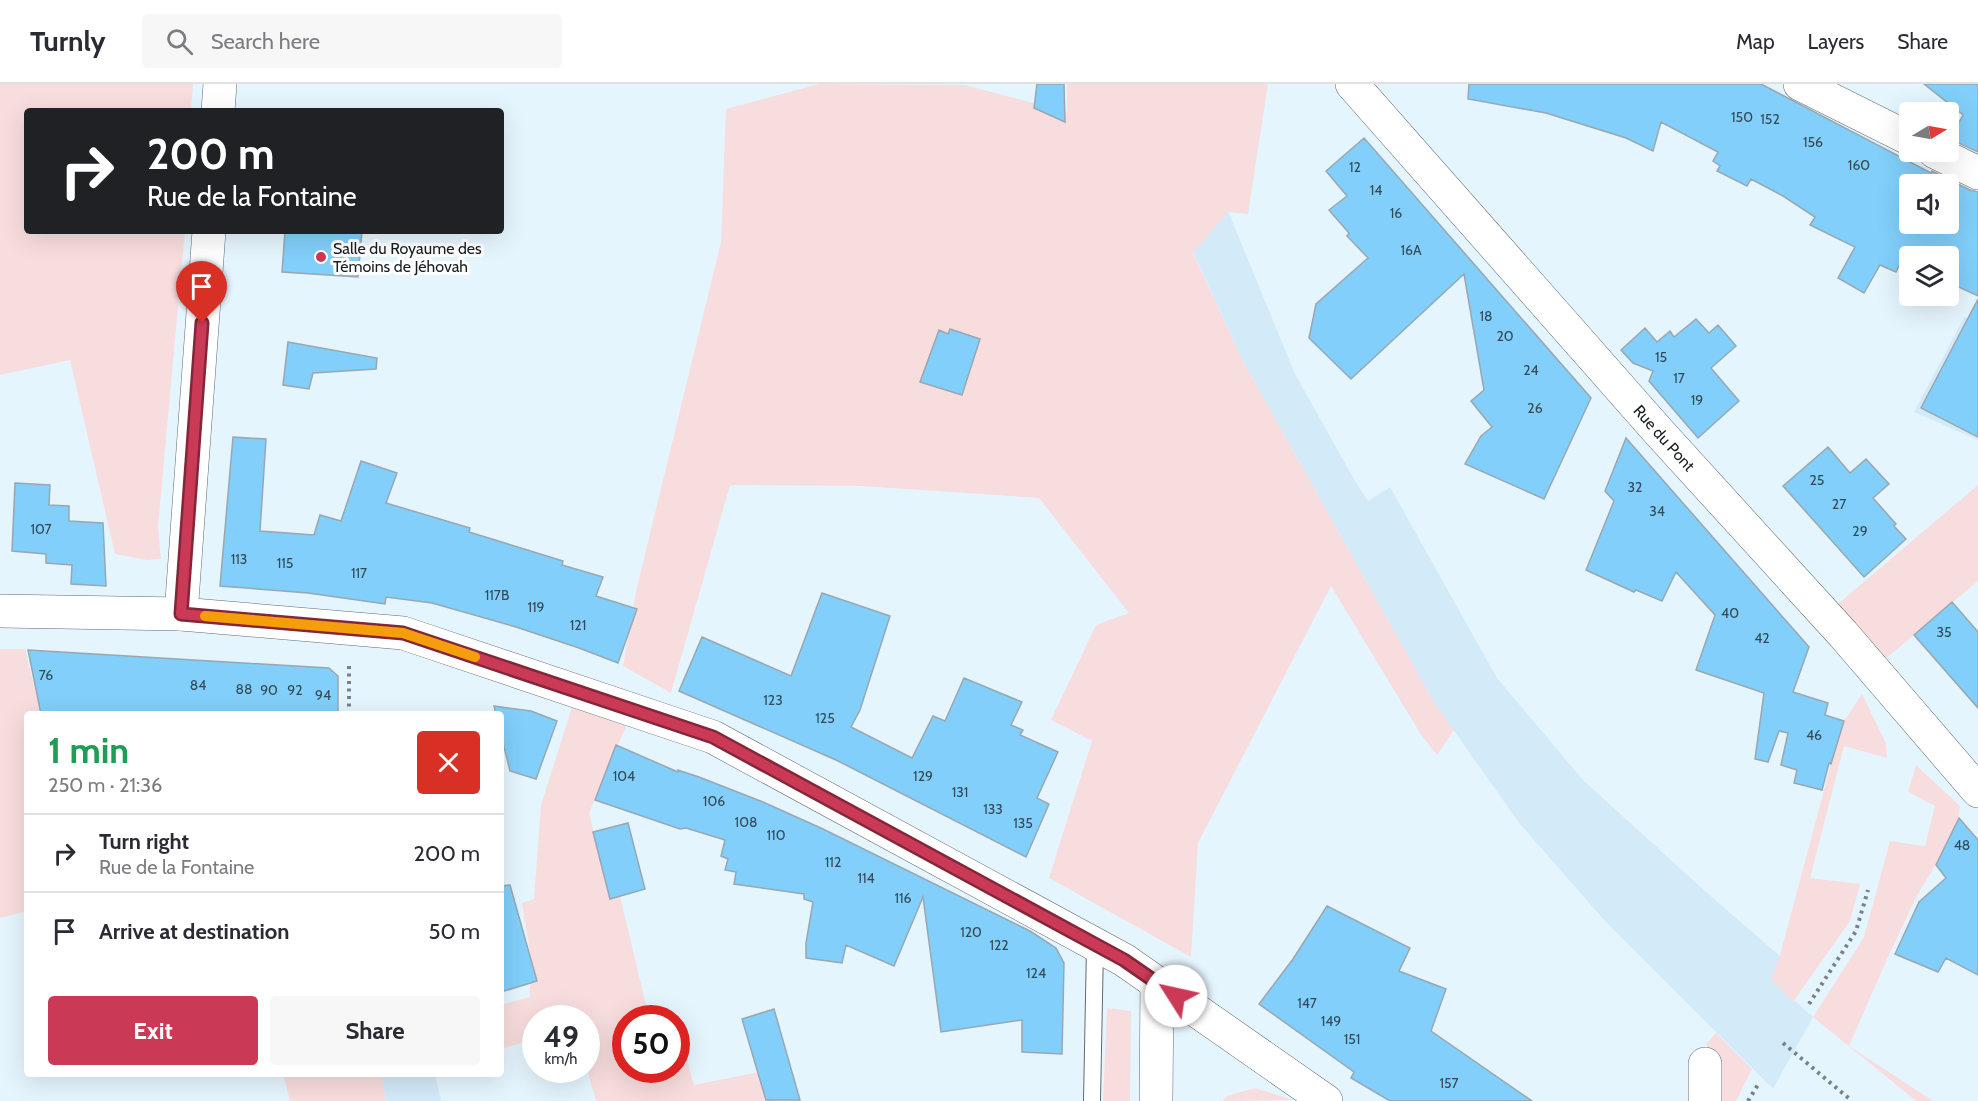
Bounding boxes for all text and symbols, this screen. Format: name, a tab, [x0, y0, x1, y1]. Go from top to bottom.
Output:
search box	[142, 14, 562, 68]
text: Turnly	[30, 24, 106, 58]
icon: search	[163, 25, 196, 58]
text: Search here	[211, 28, 320, 55]
text: Map	[1736, 29, 1775, 54]
text: Layers	[1808, 29, 1864, 54]
text: Share	[1897, 29, 1948, 54]
north arrow	[1899, 102, 1959, 162]
map controls	[1899, 102, 1959, 306]
house number: 150	[1731, 108, 1753, 126]
house number: 152	[1760, 110, 1780, 128]
text: 200 m	[147, 128, 274, 180]
icon: right	[48, 132, 126, 210]
house number: 156	[1803, 133, 1823, 151]
house number: 160	[1848, 156, 1870, 174]
house number: 12	[1349, 158, 1361, 176]
button: sound	[1899, 174, 1959, 234]
text: Rue de la Fontaine	[147, 180, 357, 213]
house number: 14	[1370, 181, 1382, 199]
house number: 16	[1390, 204, 1402, 222]
place label: Salle du Royaume des Témoins de Jéhovah	[333, 239, 482, 276]
house number: 16A	[1400, 241, 1422, 259]
button: layers	[1899, 246, 1959, 306]
marker: Salle du Royaume des Témoins de Jéhovah	[314, 250, 328, 264]
pin	[176, 261, 227, 323]
icon: arrive	[185, 270, 218, 303]
house number: 18	[1479, 307, 1493, 325]
house number: 20	[1496, 327, 1514, 345]
house number: 15	[1655, 348, 1667, 366]
house number: 24	[1523, 361, 1539, 379]
house number: 17	[1673, 369, 1685, 387]
house number: 19	[1691, 391, 1703, 409]
house number: 26	[1527, 399, 1543, 417]
street label: Rue du Pont	[1629, 401, 1699, 476]
house number: 25	[1810, 471, 1824, 489]
house number: 32	[1628, 478, 1642, 496]
house number: 27	[1832, 495, 1846, 513]
house number: 34	[1649, 502, 1665, 520]
house number: 107	[30, 520, 52, 538]
house number: 29	[1852, 522, 1868, 540]
house number: 113	[231, 550, 247, 568]
house number: 115	[277, 554, 293, 572]
house number: 117	[351, 564, 367, 582]
house number: 117B	[485, 586, 509, 604]
house number: 119	[527, 598, 545, 616]
house number: 40	[1721, 604, 1739, 622]
house number: 121	[570, 616, 586, 634]
house number: 35	[1936, 623, 1952, 641]
house number: 42	[1754, 629, 1770, 647]
house number: 76	[39, 666, 53, 684]
house number: 84	[190, 676, 206, 694]
house number: 88	[236, 680, 252, 698]
house number: 90	[260, 681, 278, 699]
house number: 92	[287, 681, 303, 699]
house number: 94	[315, 686, 331, 704]
house number: 123	[763, 691, 783, 709]
house number: 125	[815, 709, 835, 727]
house number: 46	[1806, 726, 1822, 744]
text: 1 min	[48, 728, 129, 772]
button: close	[417, 731, 480, 794]
house number: 104	[613, 767, 635, 785]
house number: 129	[913, 767, 933, 785]
text: 250 m · 21:36	[48, 773, 162, 797]
house number: 131	[952, 783, 968, 801]
house number: 106	[703, 792, 725, 810]
house number: 133	[983, 800, 1003, 818]
house number: 108	[735, 813, 757, 831]
house number: 135	[1013, 814, 1033, 832]
house number: 110	[767, 826, 786, 844]
text: Turn right	[99, 828, 189, 855]
house number: 48	[1954, 836, 1970, 854]
icon: right	[48, 837, 81, 870]
text: 200 m	[414, 840, 480, 867]
house number: 112	[825, 853, 841, 871]
text: Rue de la Fontaine	[99, 855, 254, 879]
house number: 114	[857, 869, 875, 887]
house number: 116	[894, 889, 912, 907]
icon: arrive	[48, 915, 81, 948]
text: Arrive at destination	[99, 918, 289, 945]
text: 50 m	[428, 918, 480, 945]
house number: 120	[960, 923, 982, 941]
house number: 122	[989, 936, 1009, 954]
house number: 124	[1026, 964, 1046, 982]
position arrow	[1144, 964, 1208, 1028]
house number: 147	[1297, 994, 1317, 1012]
button: Exit	[48, 996, 258, 1065]
button: Share	[270, 996, 480, 1065]
speed limit sign: 50	[612, 1005, 690, 1083]
house number: 149	[1321, 1012, 1341, 1030]
text: 49	[543, 1018, 579, 1055]
house number: 151	[1344, 1030, 1360, 1048]
text: km/h	[545, 1050, 577, 1068]
house number: 157	[1439, 1074, 1459, 1092]

